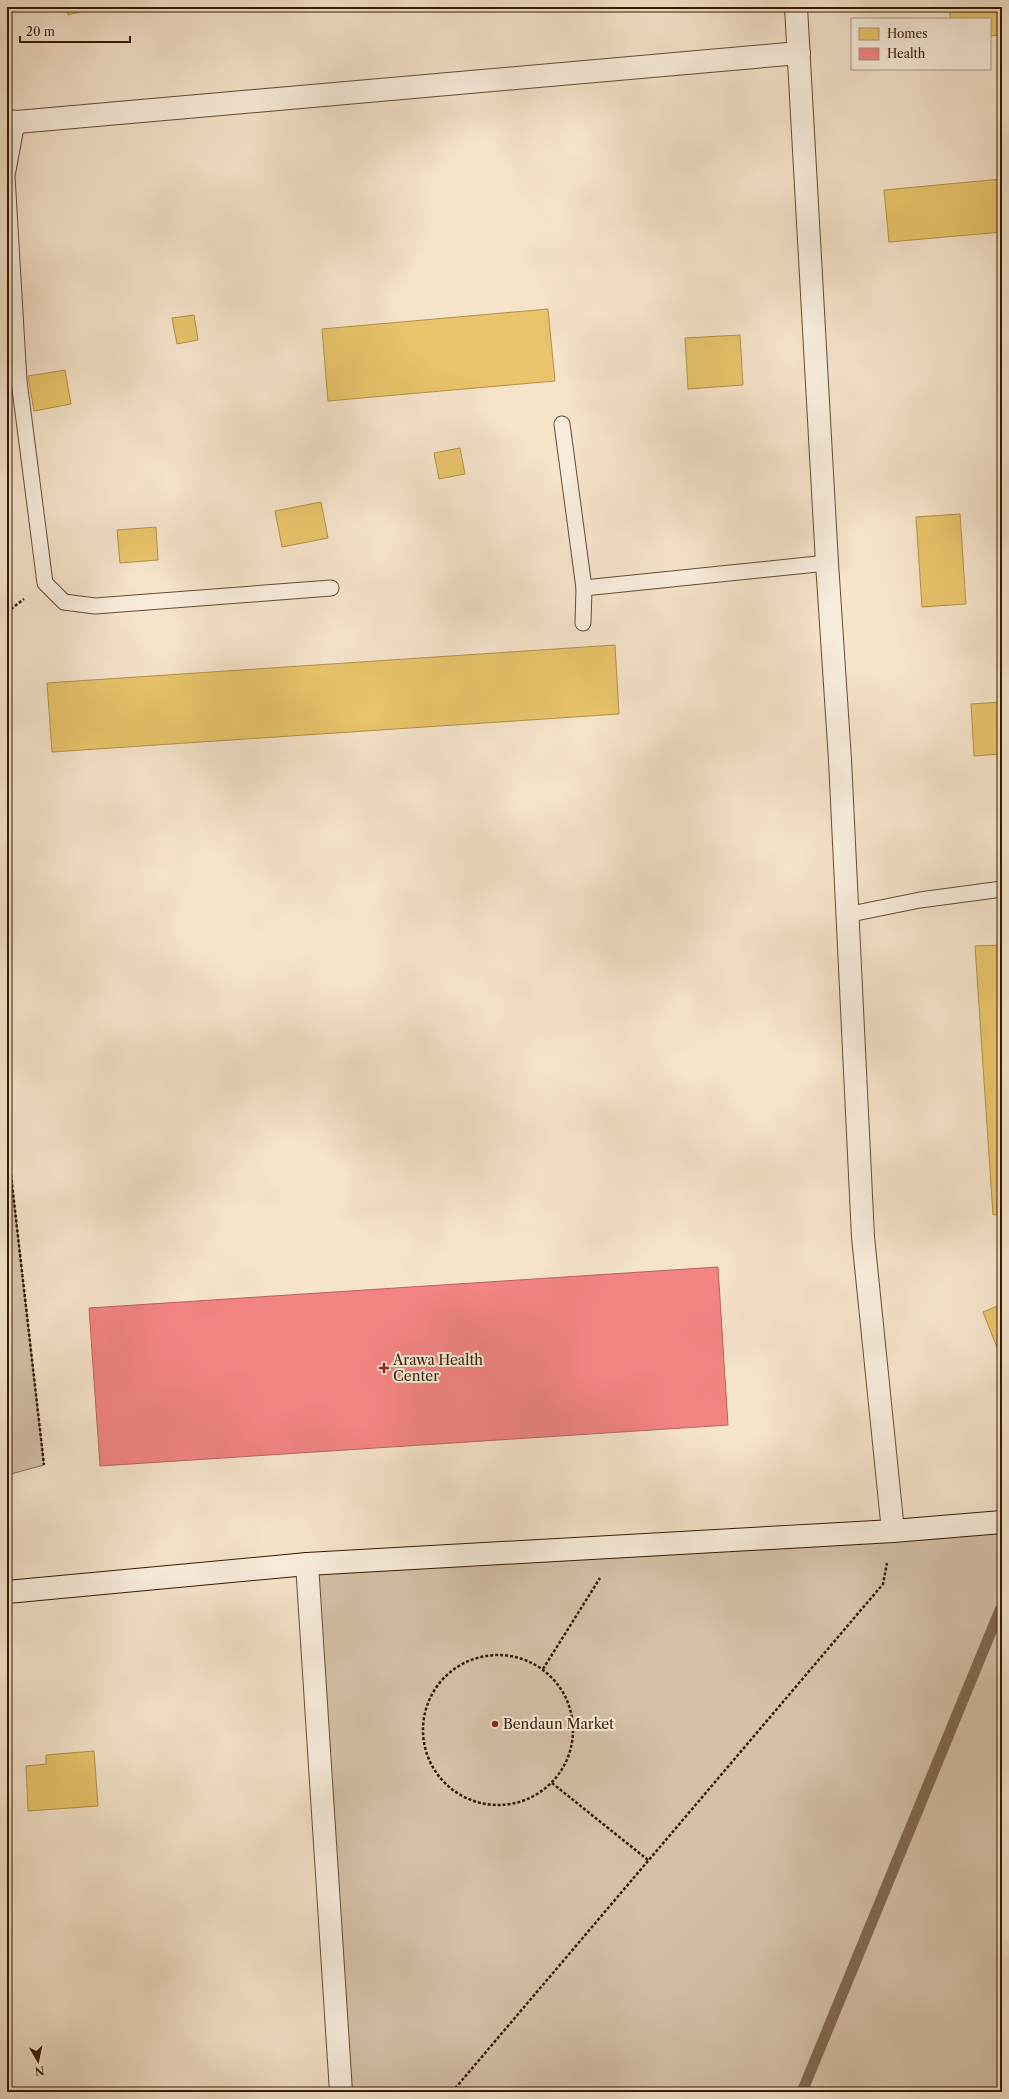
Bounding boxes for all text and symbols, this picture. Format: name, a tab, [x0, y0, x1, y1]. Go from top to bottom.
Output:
scale bar	[20, 18, 130, 44]
legend	[851, 18, 991, 70]
text: 20 m	[26, 24, 55, 39]
text: Homes	[887, 26, 927, 41]
text: Health	[887, 46, 926, 61]
place label: Arawa Health Center	[392, 1351, 483, 1385]
marker: Arawa Health Center	[378, 1362, 390, 1374]
place label: Bendaun Market	[503, 1715, 614, 1733]
marker: Bendaun Market	[490, 1719, 500, 1729]
north arrow	[18, 2041, 58, 2081]
text: N	[33, 2063, 45, 2079]

